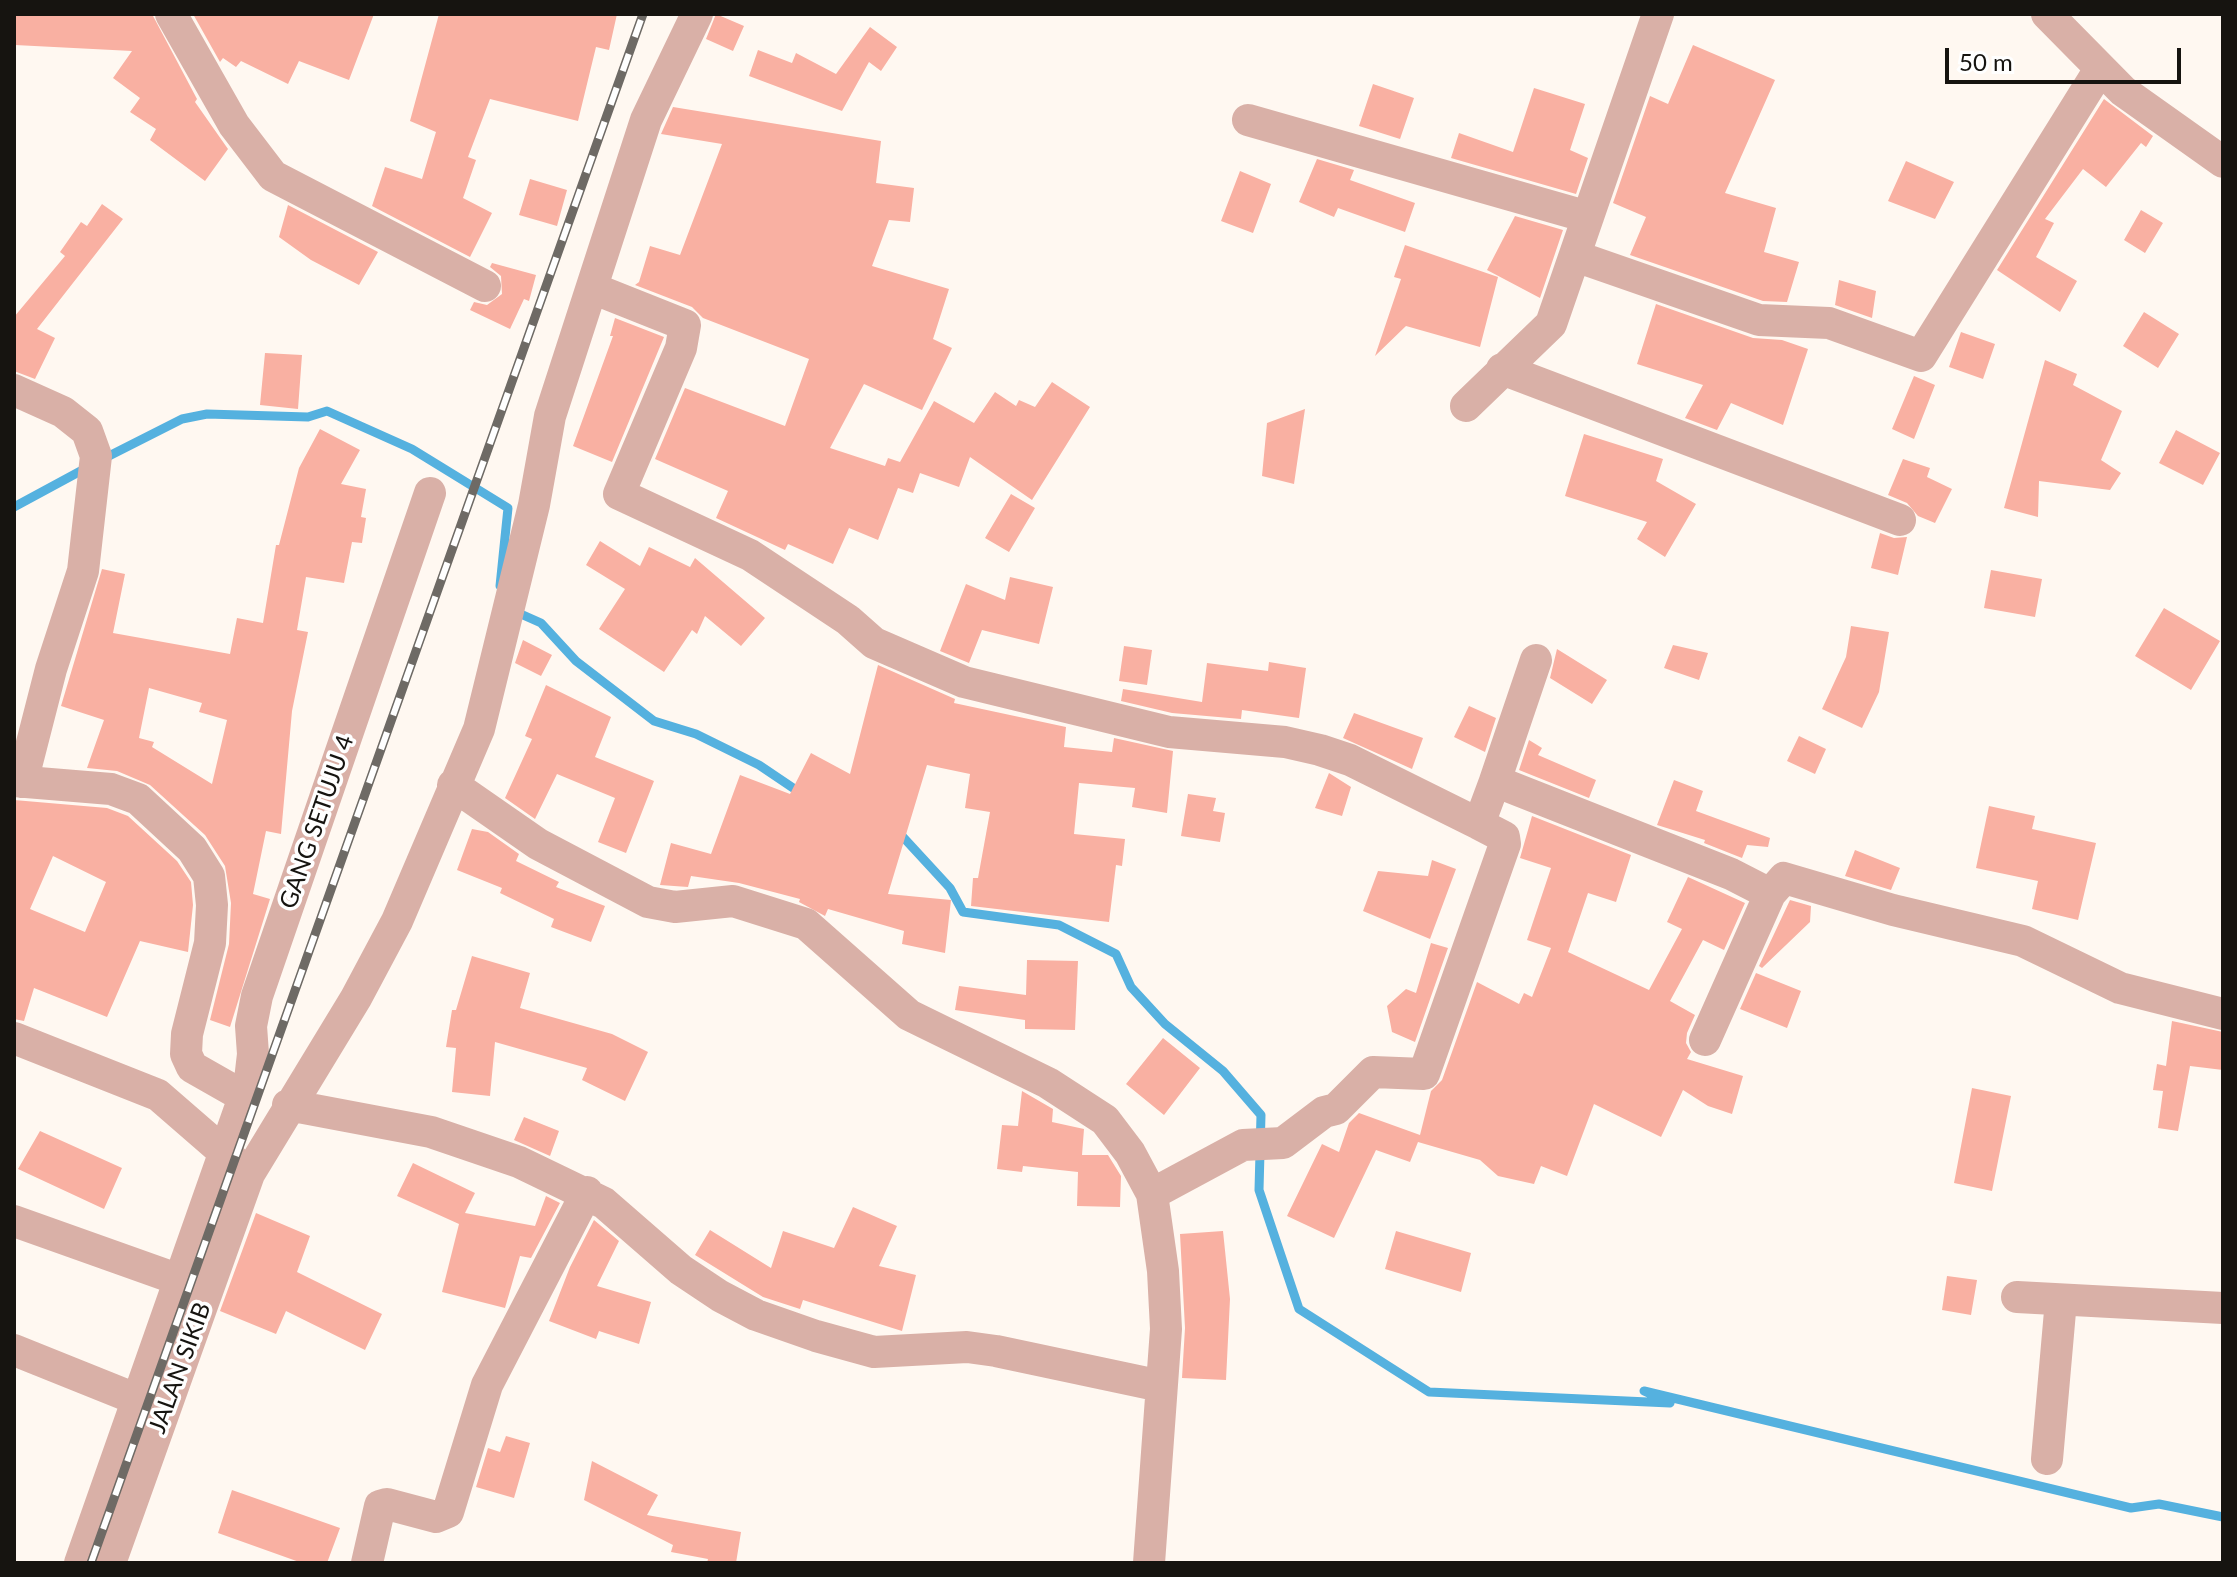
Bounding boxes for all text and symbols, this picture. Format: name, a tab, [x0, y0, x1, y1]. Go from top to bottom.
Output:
scale bar	[1949, 32, 2185, 82]
text: 50 m	[1959, 47, 2013, 76]
street label: GANG SETUJU 4	[274, 731, 360, 913]
street label: JALAN SIKIB	[143, 1299, 217, 1437]

